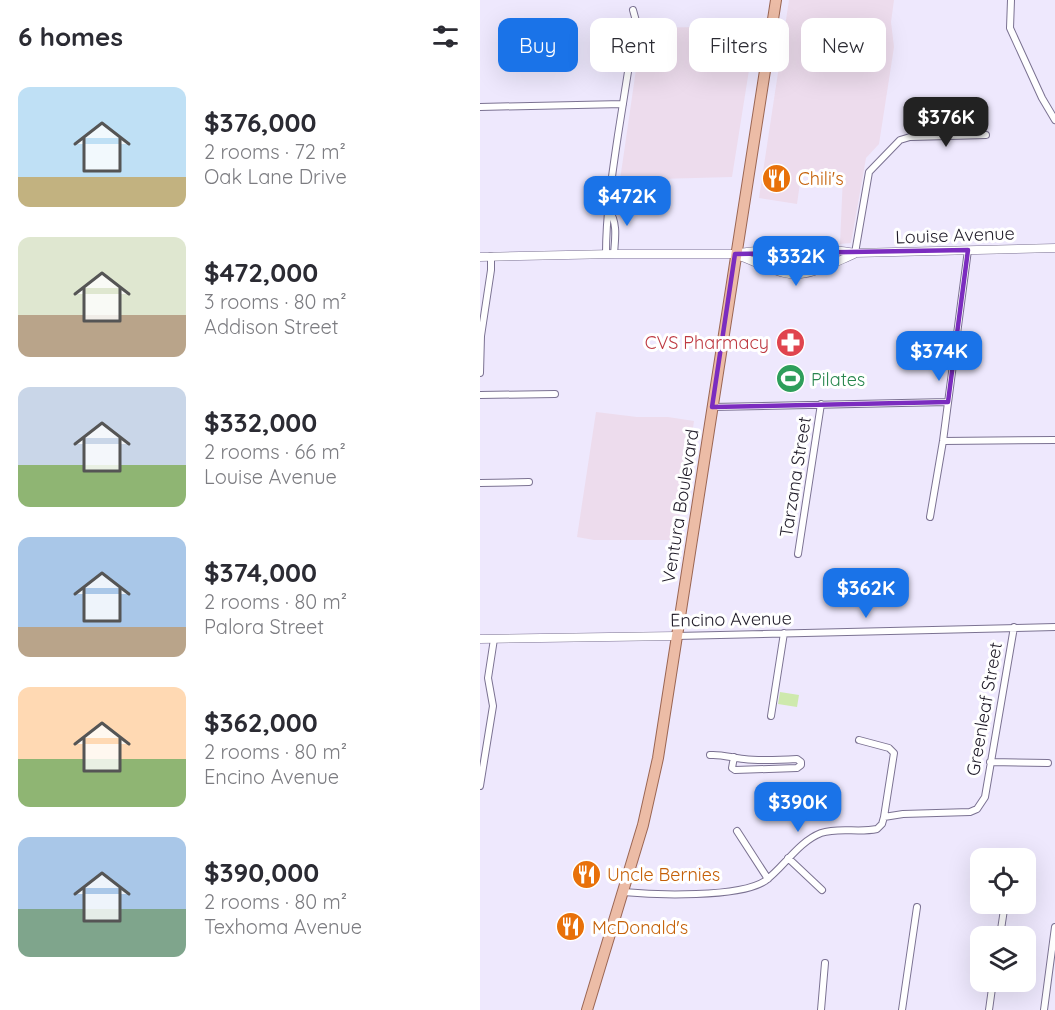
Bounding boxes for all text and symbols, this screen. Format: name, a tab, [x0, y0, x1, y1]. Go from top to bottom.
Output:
chip: Buy	[498, 18, 578, 72]
chip: Rent	[590, 18, 677, 72]
chip: Filters	[689, 18, 789, 72]
chip: New	[801, 18, 886, 72]
text: 6 homes	[18, 20, 123, 53]
icon: filters	[429, 20, 462, 53]
pin: $376K	[904, 97, 988, 148]
text: $376K	[917, 104, 975, 129]
text: $376,000	[204, 106, 316, 139]
icon: home	[66, 111, 138, 183]
text: 2 rooms · 72 m²	[204, 139, 346, 164]
restaurant icon: Chili's	[761, 162, 793, 194]
text: Oak Lane Drive	[204, 164, 347, 189]
place label: Chili's	[798, 167, 844, 190]
pin: $472K	[585, 176, 669, 227]
text: $472K	[598, 183, 656, 208]
street label: Louise Avenue	[895, 221, 1015, 249]
pin: $332K	[754, 236, 838, 287]
text: $332K	[767, 243, 825, 268]
text: $472,000	[204, 256, 318, 289]
icon: home	[66, 261, 138, 333]
text: 3 rooms · 80 m²	[204, 289, 347, 314]
text: Addison Street	[204, 314, 339, 339]
pharmacy icon: CVS Pharmacy	[774, 326, 806, 358]
place label: CVS Pharmacy	[645, 331, 769, 354]
pin: $374K	[897, 331, 981, 382]
text: $374K	[910, 338, 968, 363]
sports icon: Pilates	[774, 363, 806, 395]
place label: Pilates	[811, 368, 865, 391]
text: $332,000	[204, 406, 317, 439]
icon: home	[66, 411, 138, 483]
street label: Tarzana Street	[774, 415, 816, 539]
street label: Ventura Boulevard	[656, 427, 704, 585]
text: 2 rooms · 66 m²	[204, 439, 346, 464]
text: Louise Avenue	[204, 464, 337, 489]
text: $374,000	[204, 556, 317, 589]
icon: home	[66, 561, 138, 633]
pin: $362K	[824, 568, 908, 619]
text: $362K	[837, 575, 895, 600]
text: 2 rooms · 80 m²	[204, 589, 347, 614]
street label: Encino Avenue	[670, 606, 792, 632]
text: Palora Street	[204, 614, 324, 639]
street label: Greenleaf Street	[961, 640, 1007, 778]
text: $362,000	[204, 706, 318, 739]
icon: home	[66, 711, 138, 783]
text: 2 rooms · 80 m²	[204, 739, 347, 764]
text: Encino Avenue	[204, 764, 339, 789]
pin: $390K	[756, 782, 840, 833]
text: $390K	[768, 789, 828, 814]
map controls	[970, 848, 1036, 992]
button: locate	[970, 848, 1036, 914]
text: $390,000	[204, 856, 319, 889]
restaurant icon: Uncle Bernies	[570, 858, 602, 890]
icon: home	[66, 861, 138, 933]
place label: Uncle Bernies	[607, 863, 720, 886]
text: 2 rooms · 80 m²	[204, 889, 347, 914]
restaurant icon: McDonald's	[555, 911, 587, 943]
text: Texhoma Avenue	[204, 914, 362, 939]
place label: McDonald's	[592, 916, 688, 939]
button: layers	[970, 926, 1036, 992]

